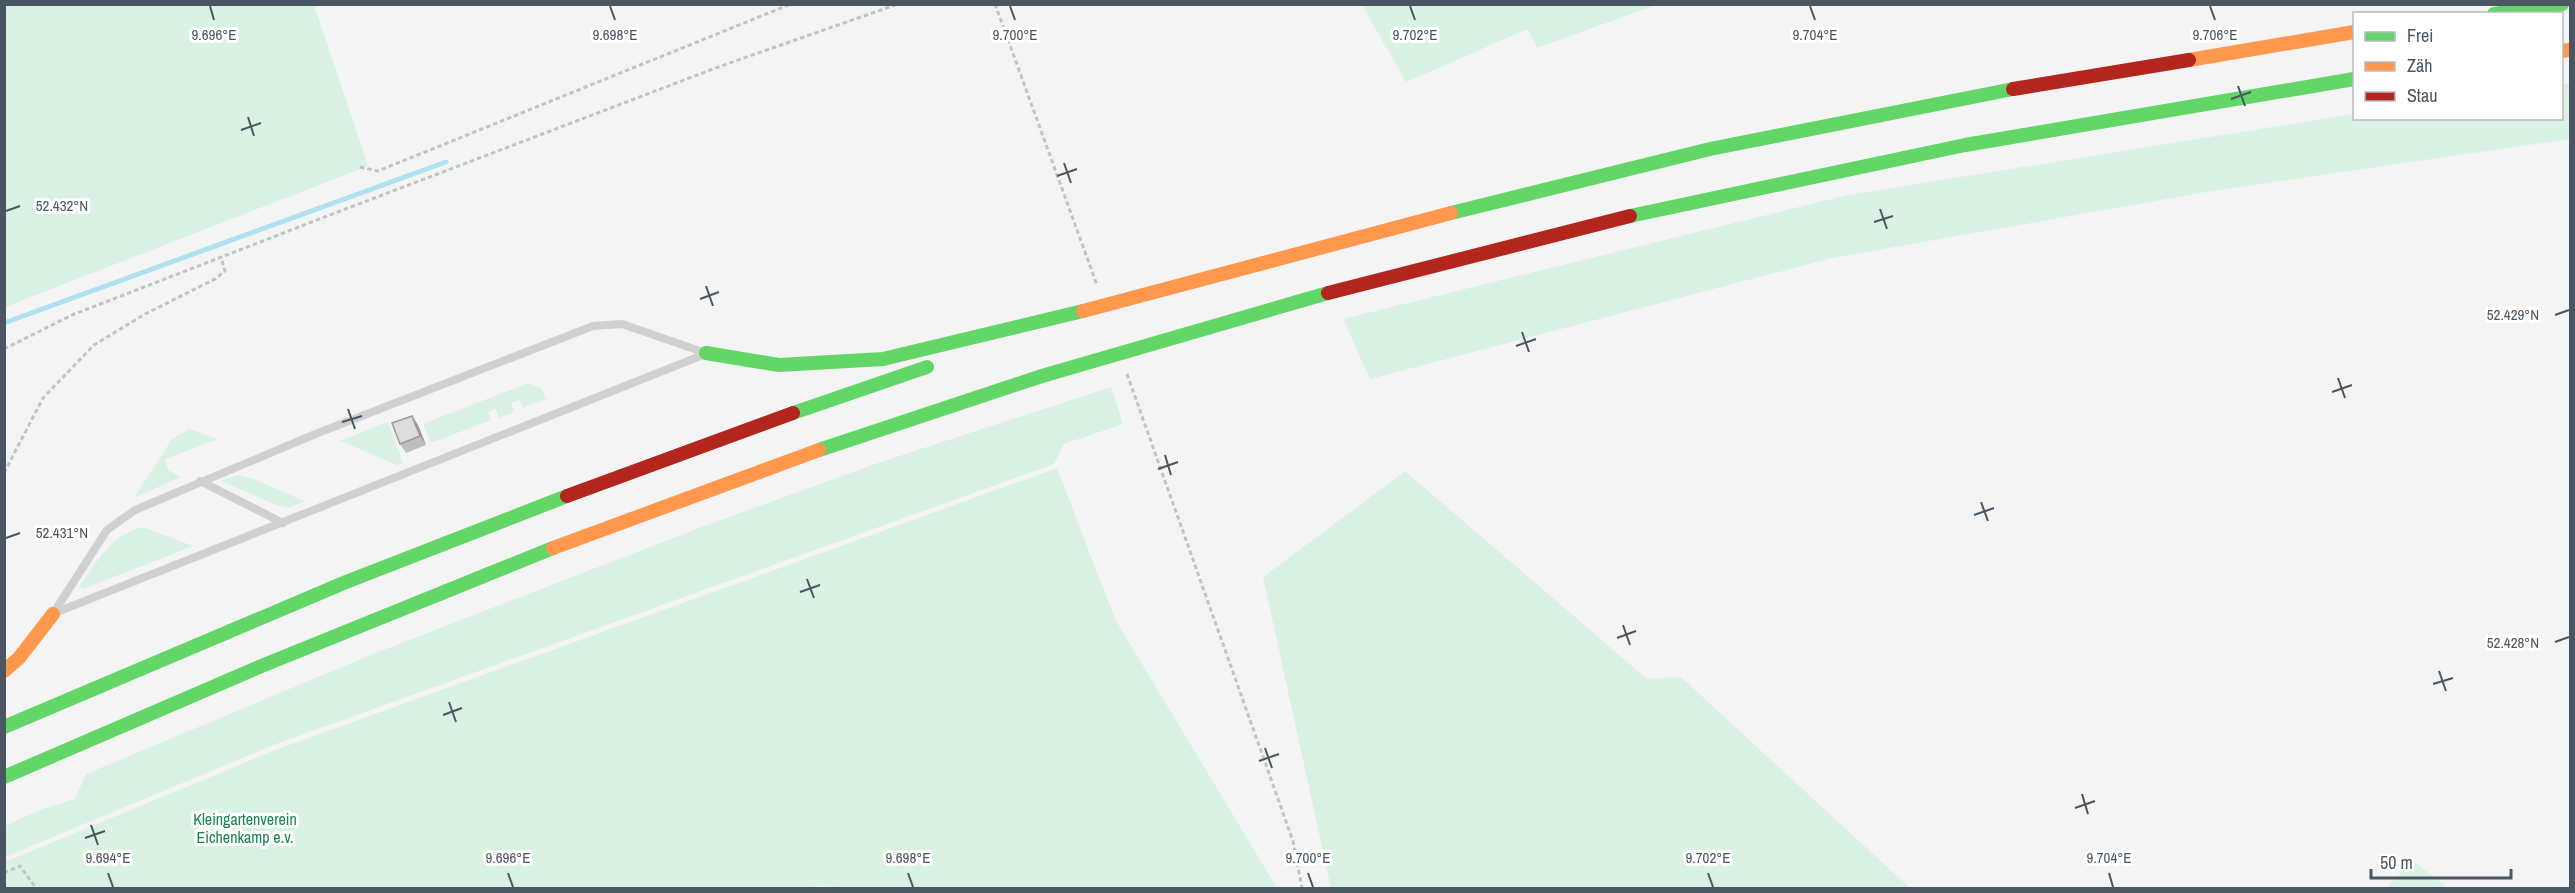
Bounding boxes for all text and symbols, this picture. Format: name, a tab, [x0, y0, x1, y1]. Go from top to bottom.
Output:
legend	[2353, 12, 2563, 120]
text: Frei	[2407, 23, 2433, 48]
text: 9.696°E	[192, 24, 237, 45]
text: 9.698°E	[593, 24, 638, 45]
text: 9.700°E	[993, 24, 1038, 45]
text: 9.702°E	[1393, 24, 1438, 45]
text: 9.704°E	[1793, 24, 1838, 45]
text: 9.706°E	[2193, 24, 2238, 45]
text: Zäh	[2407, 53, 2432, 78]
text: Stau	[2407, 83, 2437, 108]
text: 52.432°N	[36, 195, 88, 216]
text: 52.429°N	[2487, 304, 2539, 325]
text: 52.431°N	[36, 522, 88, 543]
text: 52.428°N	[2487, 632, 2539, 653]
park label: Kleingartenverein Eichenkamp e.v.	[193, 808, 297, 848]
scale bar	[2371, 842, 2510, 880]
text: 9.694°E	[86, 847, 131, 868]
text: 9.696°E	[486, 847, 531, 868]
text: 9.698°E	[886, 847, 931, 868]
text: 9.700°E	[1286, 847, 1331, 868]
text: 9.702°E	[1686, 847, 1731, 868]
text: 9.704°E	[2087, 847, 2132, 868]
text: 50 m	[2380, 850, 2413, 875]

